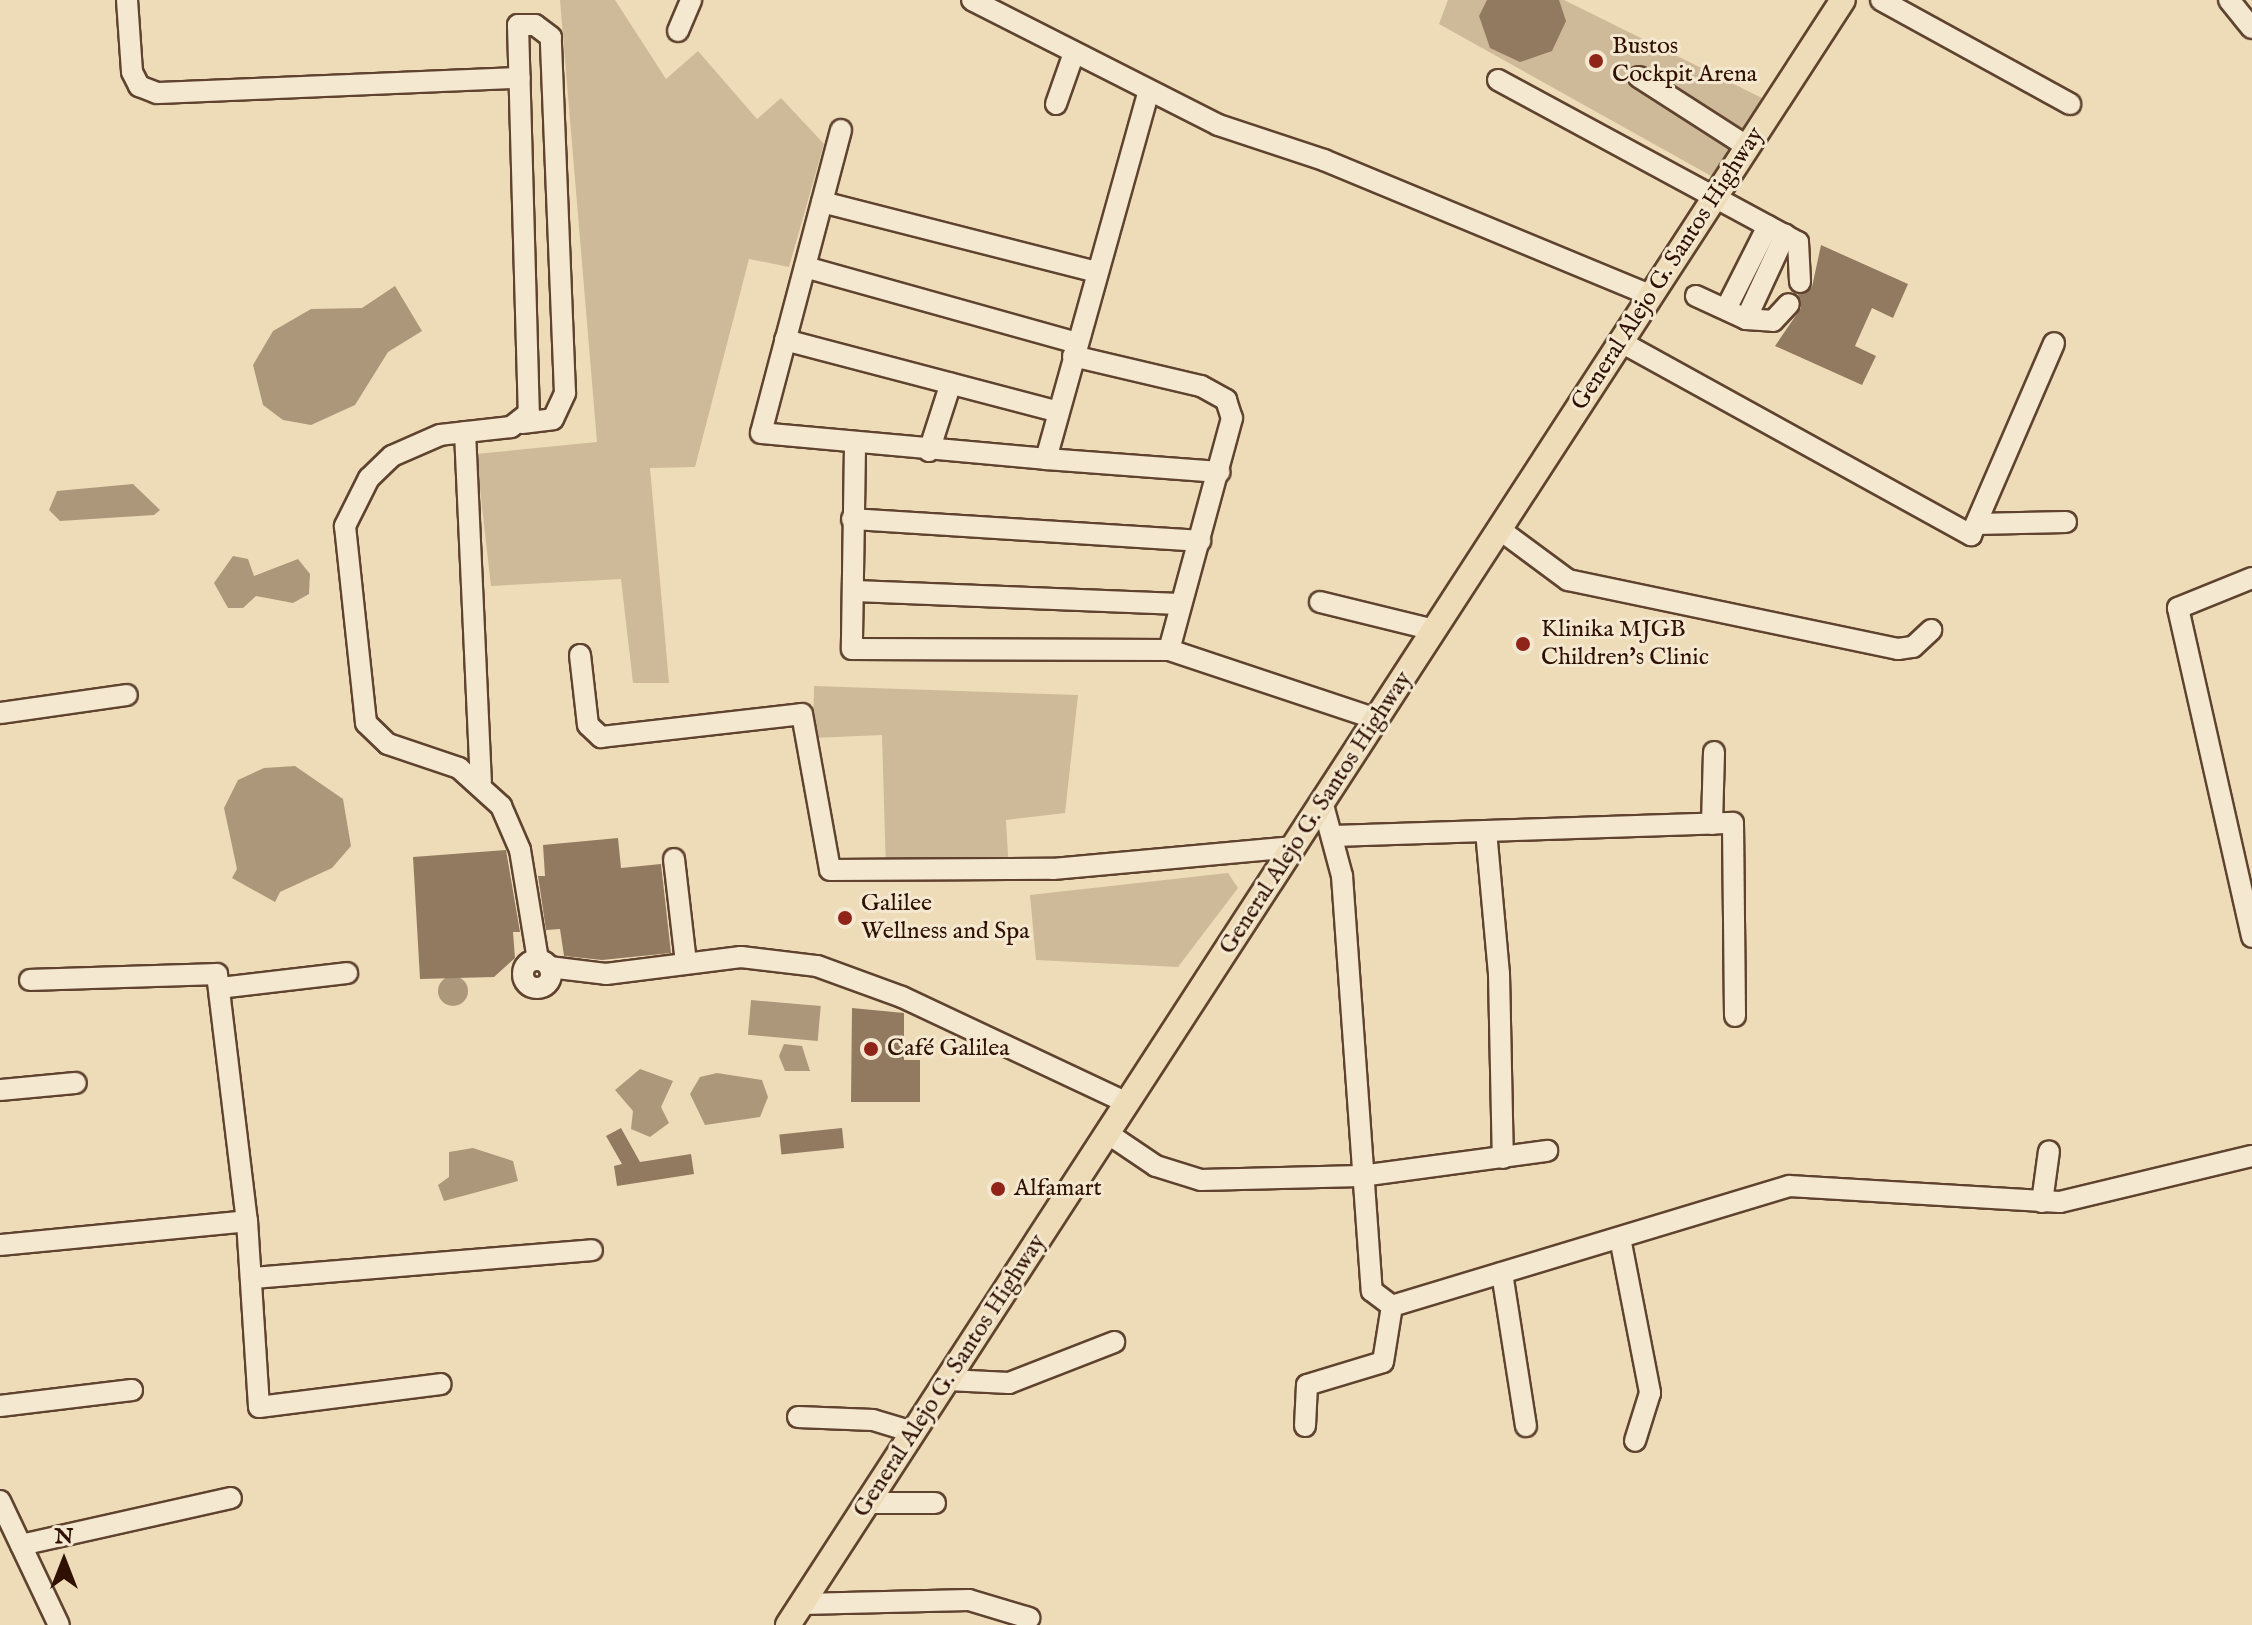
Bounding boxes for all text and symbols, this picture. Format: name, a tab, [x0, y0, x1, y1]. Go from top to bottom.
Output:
place label: Bustos Cockpit Arena	[1612, 33, 1757, 89]
marker: Bustos Cockpit Arena	[1587, 52, 1605, 70]
street label: General Alejo G. Santos Highway	[1566, 122, 1770, 416]
place label: Klinika MJGB Children's Clinic	[1541, 616, 1709, 672]
marker: Klinika MJGB Children's Clinic	[1512, 633, 1534, 655]
street label: General Alejo G. Santos Highway	[1214, 666, 1418, 960]
place label: Galilee Wellness and Spa	[861, 890, 1030, 946]
marker: Galilee Wellness and Spa	[836, 909, 854, 927]
place label: Café Galilea	[887, 1035, 1010, 1063]
marker: Café Galilea	[862, 1040, 880, 1058]
place label: Alfamart	[1014, 1175, 1102, 1203]
marker: Alfamart	[989, 1180, 1007, 1198]
street label: General Alejo G. Santos Highway	[848, 1229, 1052, 1523]
north arrow	[24, 1521, 104, 1601]
text: N	[54, 1523, 74, 1551]

